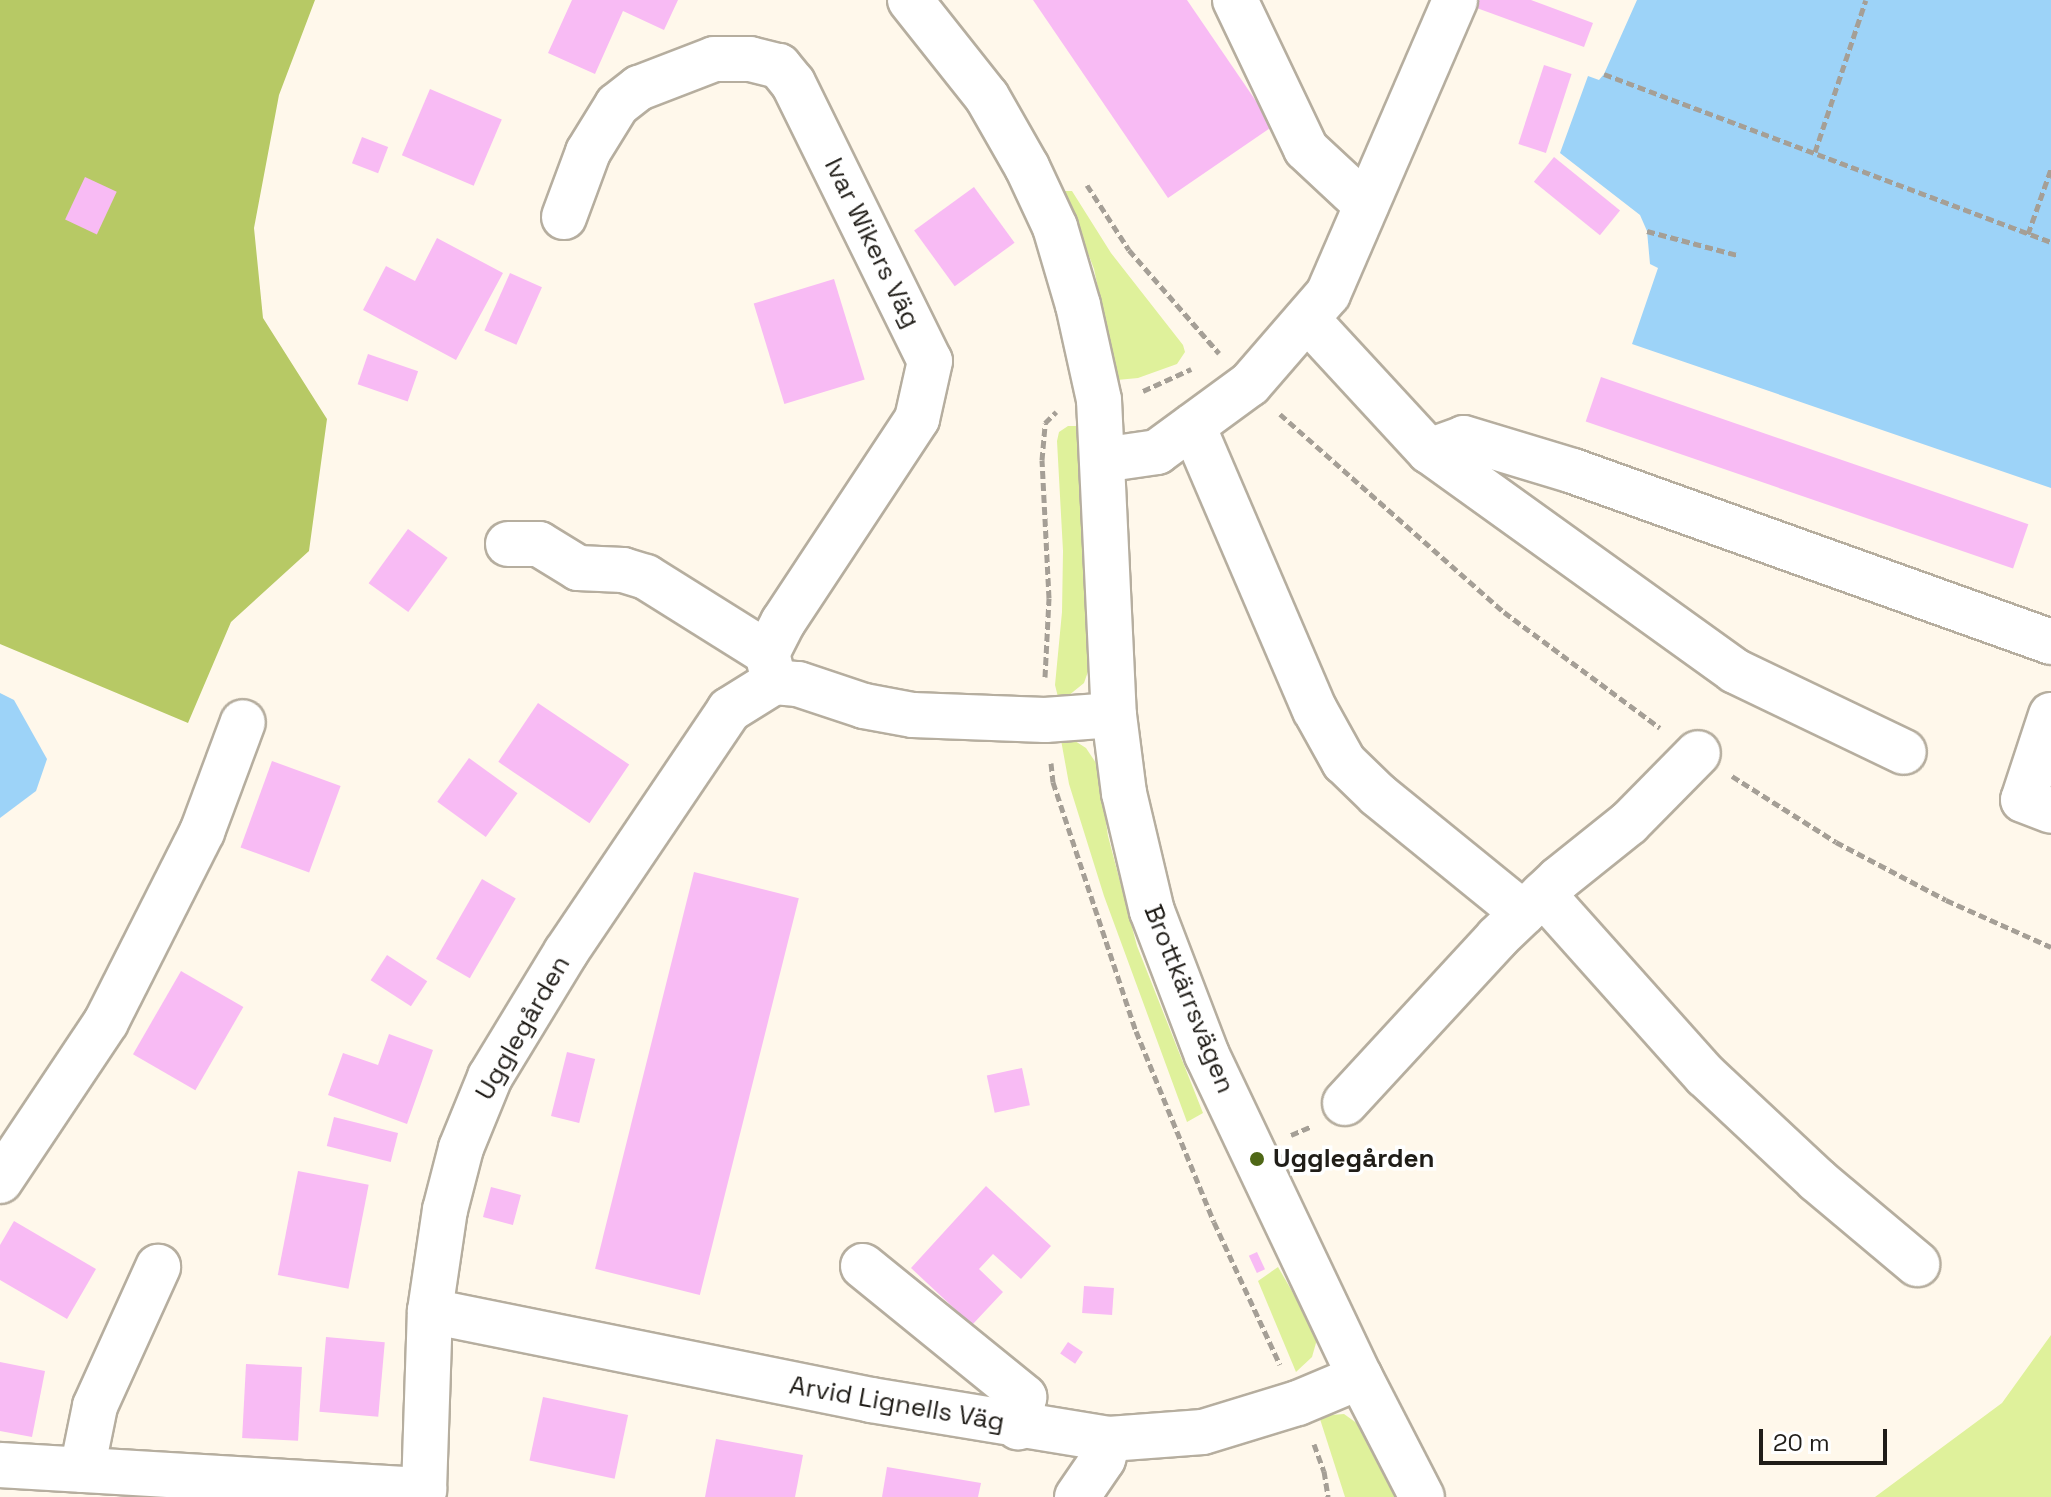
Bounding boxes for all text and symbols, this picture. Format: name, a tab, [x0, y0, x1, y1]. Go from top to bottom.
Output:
street label: Ivar Wikers Väg	[817, 153, 927, 333]
street label: Brottkärrsvägen	[1137, 900, 1241, 1098]
street label: Ugglegården	[469, 950, 577, 1106]
place label: Ugglegården	[1273, 1143, 1435, 1175]
marker: Ugglegården	[1248, 1150, 1266, 1168]
street label: Arvid Lignells Väg	[787, 1370, 1007, 1438]
scale bar	[1763, 1413, 1891, 1463]
text: 20 m	[1773, 1427, 1830, 1458]

